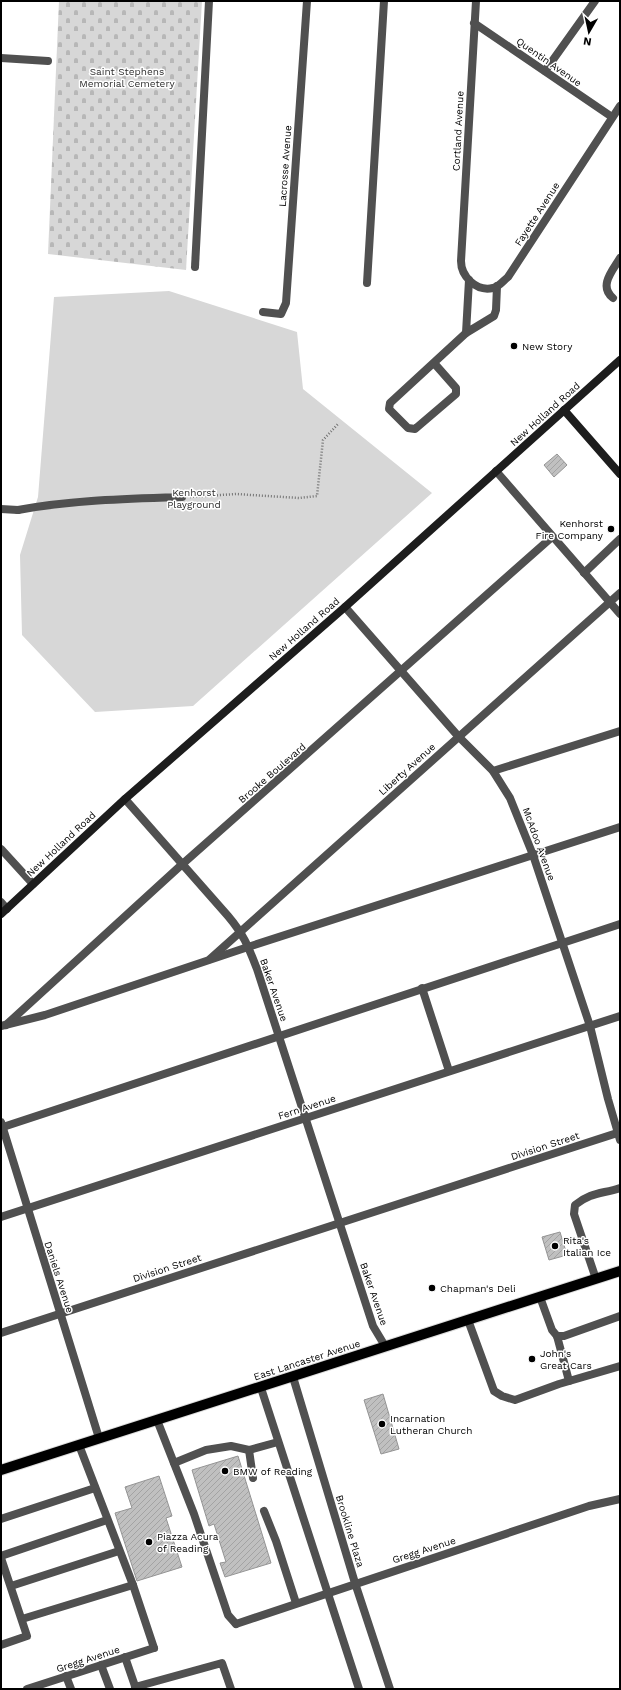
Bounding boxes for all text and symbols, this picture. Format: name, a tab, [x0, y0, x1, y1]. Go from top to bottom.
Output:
north arrow	[569, 12, 609, 52]
text: N	[582, 34, 593, 48]
street label: Quentin Avenue	[514, 35, 584, 89]
park label: Saint Stephens Memorial Cemetery	[79, 66, 175, 89]
street label: Cortland Avenue	[450, 90, 466, 171]
street label: Lacrosse Avenue	[277, 125, 293, 207]
street label: Fayette Avenue	[512, 180, 562, 248]
marker: New Story	[509, 341, 519, 351]
place label: New Story	[522, 341, 573, 352]
street label: New Holland Road	[508, 380, 582, 448]
park label: Kenhorst Playground	[167, 487, 221, 510]
place label: Kenhorst Fire Company	[536, 518, 604, 541]
marker: Kenhorst Fire Company	[606, 524, 616, 534]
street label: New Holland Road	[267, 595, 341, 663]
street label: Brooke Boulevard	[236, 741, 308, 805]
street label: Liberty Avenue	[377, 741, 438, 797]
street label: McAdoo Avenue	[521, 806, 557, 882]
street label: New Holland Road	[24, 809, 98, 879]
street label: Baker Avenue	[258, 957, 290, 1023]
street label: Fern Avenue	[277, 1092, 337, 1121]
street label: Division Street	[509, 1130, 581, 1162]
place label: Rita's Italian Ice	[563, 1235, 611, 1258]
street label: Daniels Avenue	[42, 1240, 76, 1314]
marker: Rita's Italian Ice	[550, 1241, 560, 1251]
street label: Division Street	[131, 1252, 203, 1284]
street label: Baker Avenue	[358, 1261, 390, 1327]
marker: Chapman's Deli	[427, 1283, 437, 1293]
place label: Chapman's Deli	[440, 1283, 516, 1294]
street label: East Lancaster Avenue	[252, 1337, 362, 1382]
place label: John's Great Cars	[540, 1348, 592, 1371]
marker: John's Great Cars	[527, 1354, 537, 1364]
place label: Incarnation Lutheran Church	[390, 1413, 472, 1436]
marker: Incarnation Lutheran Church	[377, 1419, 387, 1429]
marker: BMW of Reading	[220, 1466, 230, 1476]
place label: BMW of Reading	[233, 1466, 313, 1477]
street label: Brookline Plaza	[334, 1494, 366, 1569]
place label: Piazza Acura of Reading	[157, 1531, 219, 1554]
street label: Gregg Avenue	[391, 1535, 457, 1565]
marker: Piazza Acura of Reading	[144, 1537, 154, 1547]
street label: Gregg Avenue	[55, 1644, 121, 1674]

